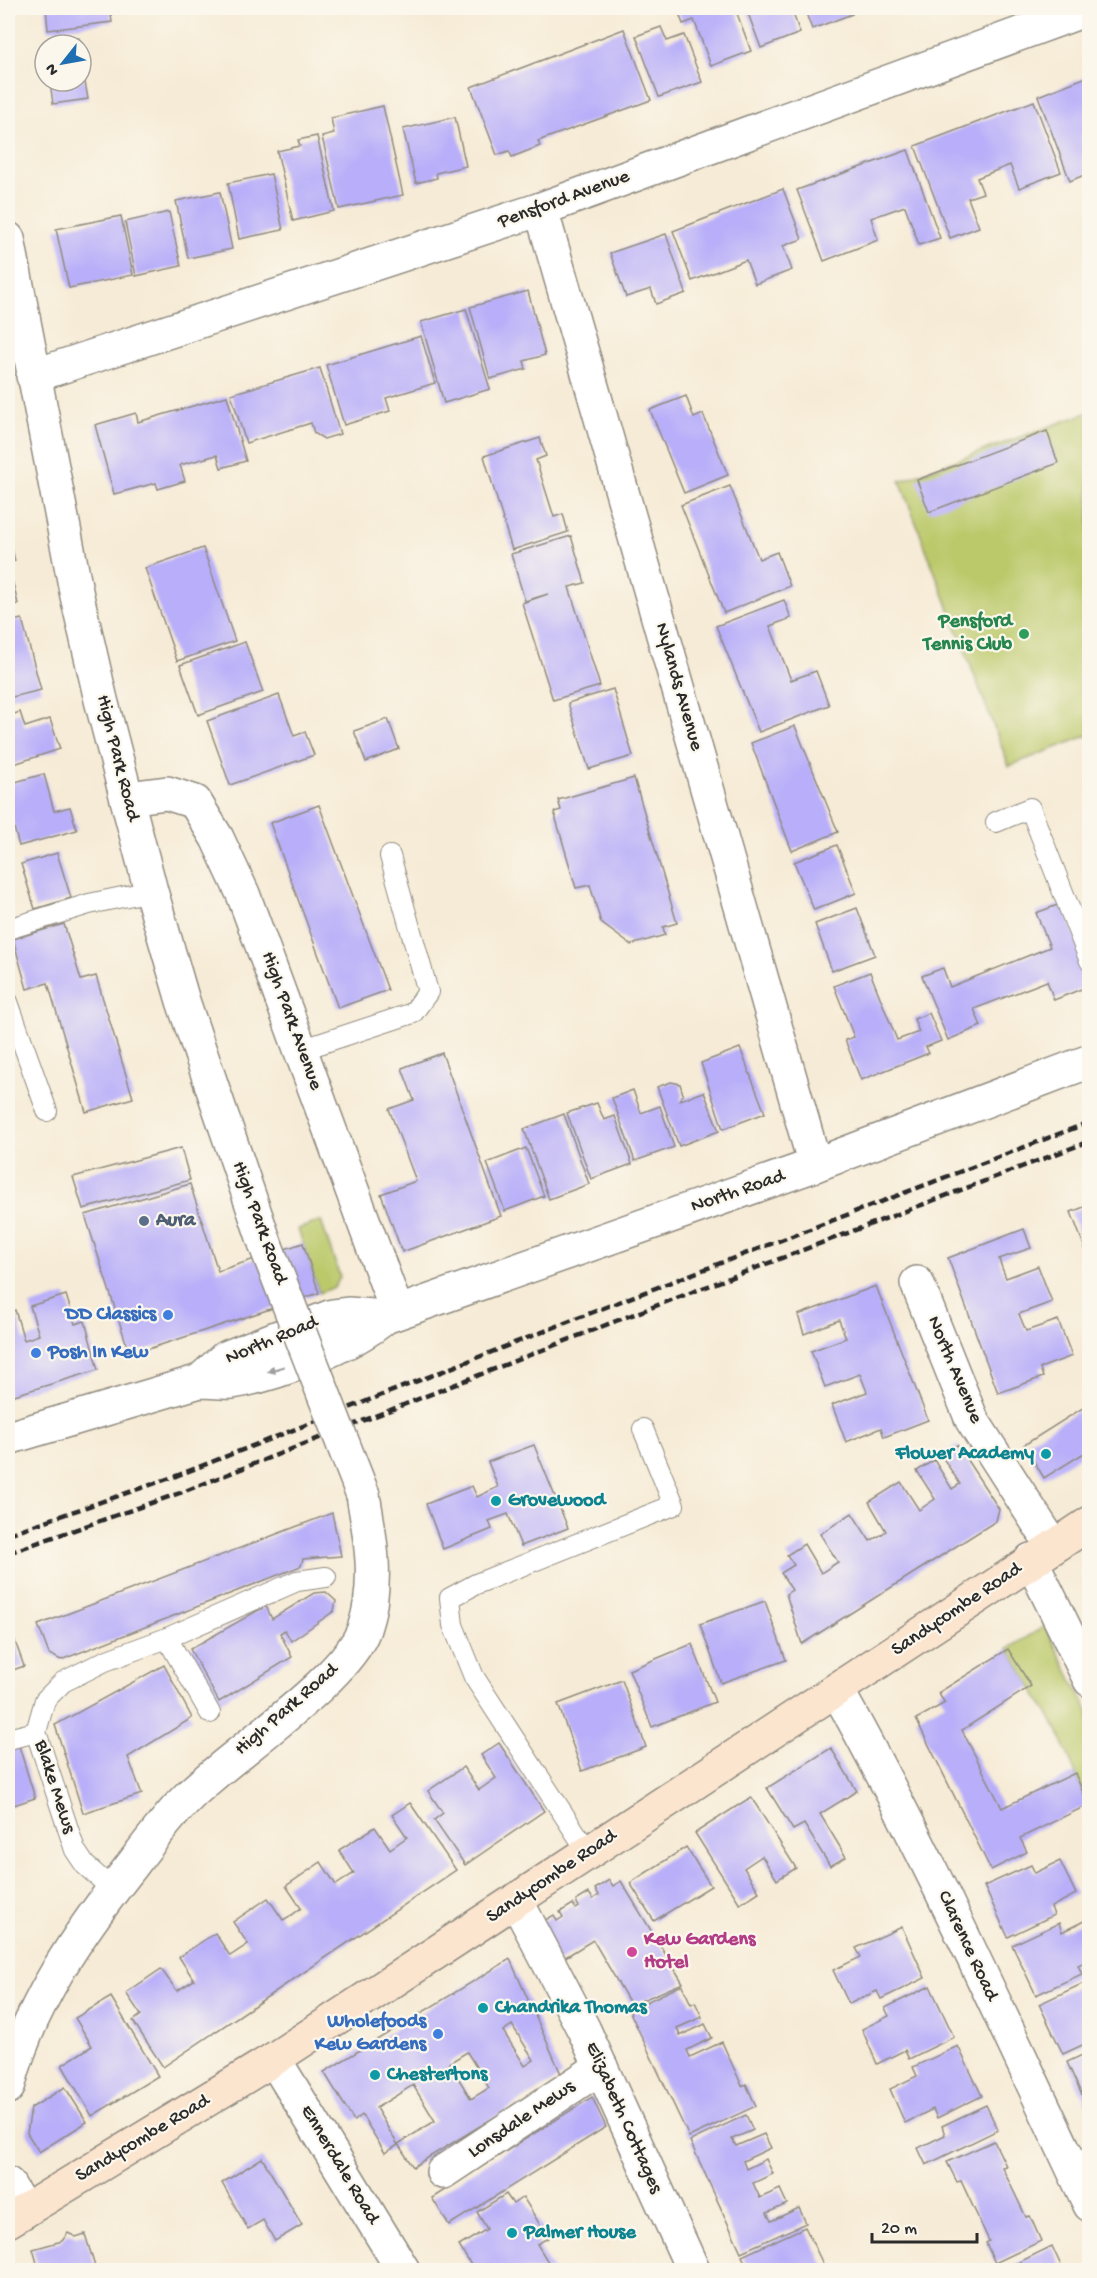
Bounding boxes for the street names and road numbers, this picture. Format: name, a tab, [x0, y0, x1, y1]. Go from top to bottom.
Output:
street label: Pensford Avenue	[494, 165, 634, 235]
street label: Nylands Avenue	[649, 620, 707, 754]
street label: High Park Road	[90, 693, 144, 826]
street label: High Park Avenue	[255, 949, 327, 1094]
street label: High Park Road	[226, 1158, 293, 1290]
street label: North Road	[688, 1164, 790, 1219]
street label: North Road	[222, 1310, 324, 1371]
street label: North Avenue	[921, 1313, 987, 1428]
street label: Sandycombe Road	[888, 1557, 1028, 1662]
street label: High Park Road	[231, 1657, 345, 1761]
street label: Blake Mews	[28, 1736, 80, 1837]
street label: Sandycombe Road	[483, 1824, 623, 1929]
street label: Clarence Road	[931, 1887, 1003, 2007]
street label: Elizabeth Cottages	[579, 2039, 667, 2198]
street label: Lonsdale Mews	[464, 2075, 580, 2164]
street label: Sandycombe Road	[72, 2089, 216, 2188]
street label: Ennerdale Road	[294, 2101, 385, 2231]

